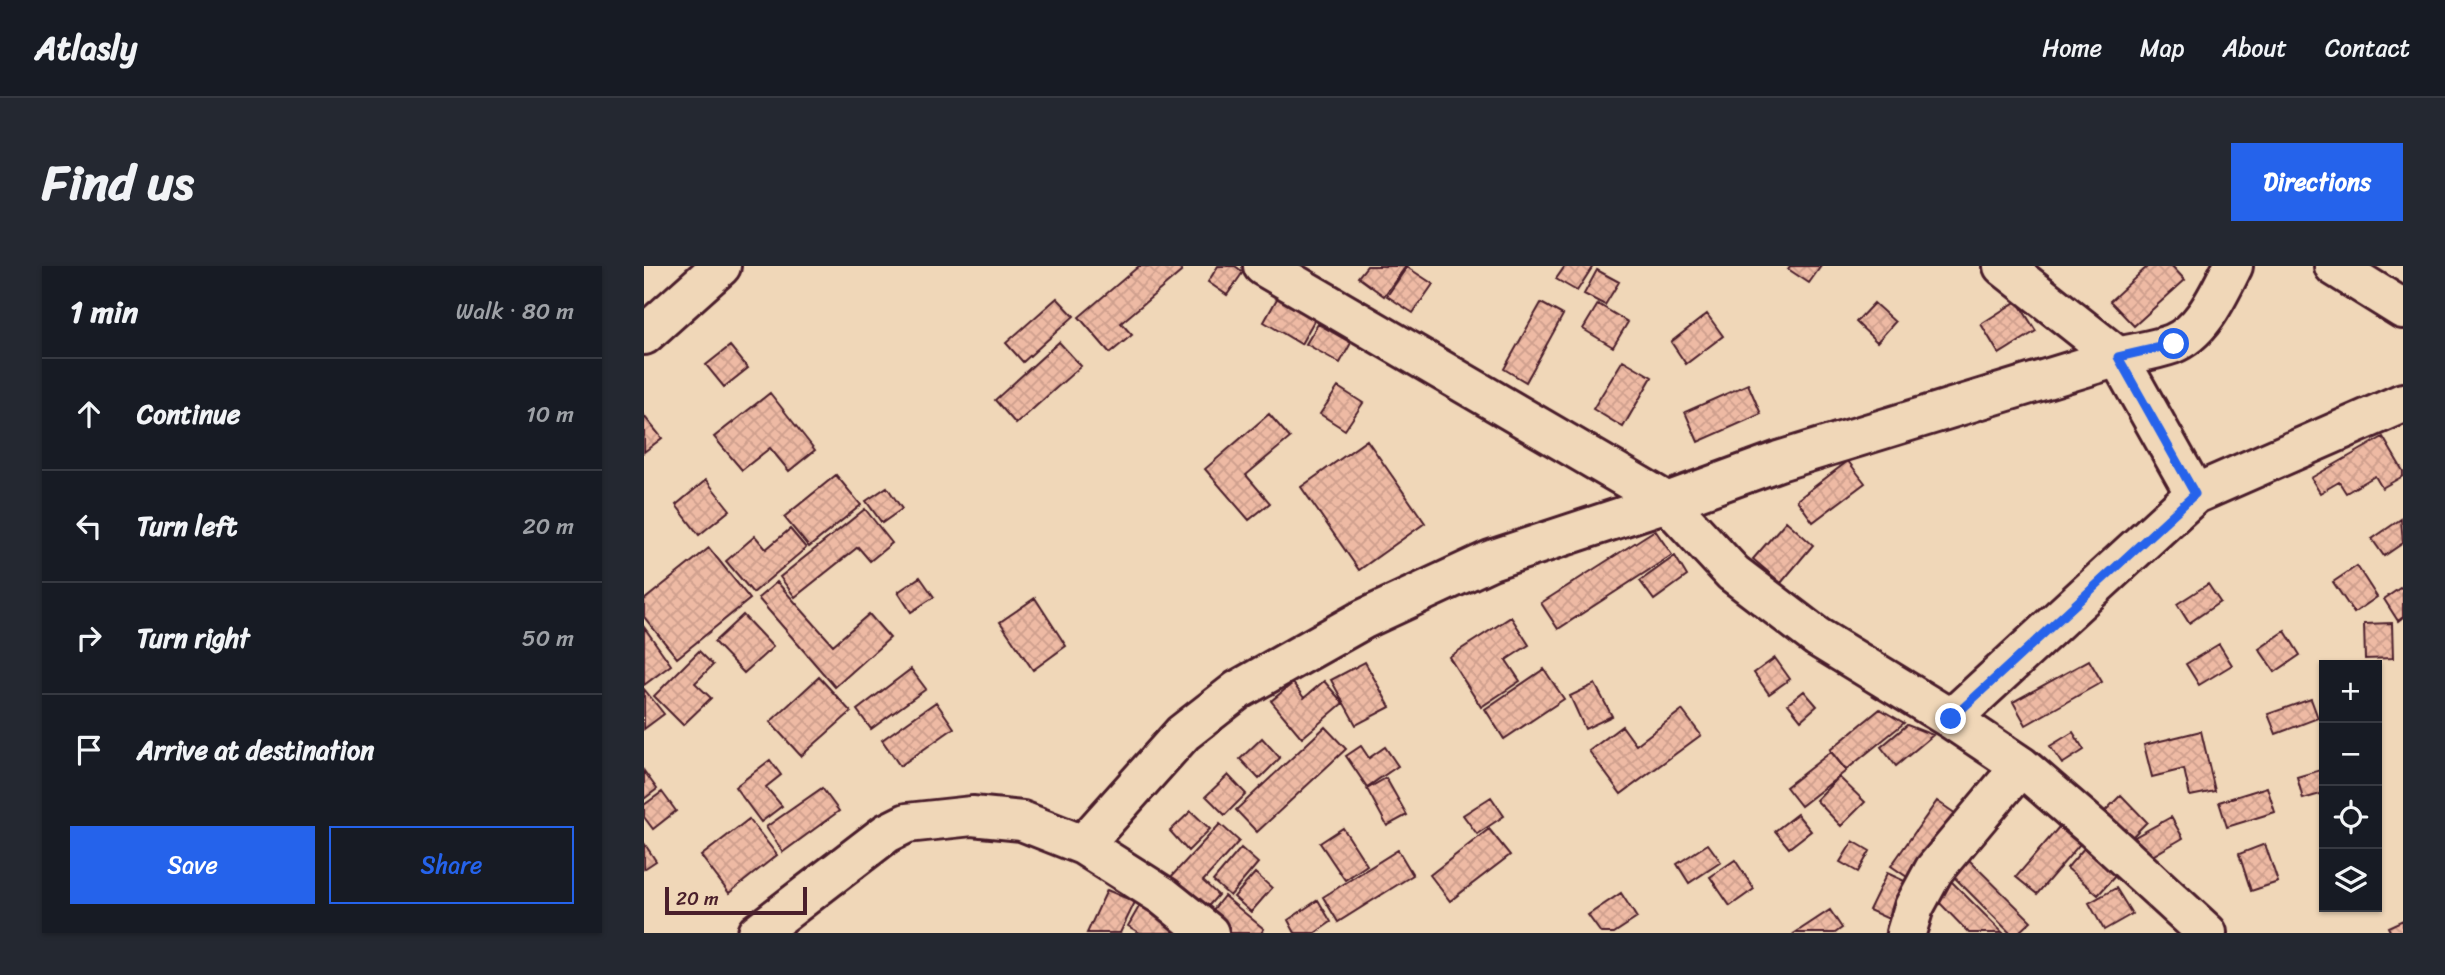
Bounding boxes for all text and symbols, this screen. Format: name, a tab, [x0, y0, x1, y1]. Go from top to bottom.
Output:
text: Atlasly	[35, 19, 137, 77]
text: Home	[2042, 27, 2102, 69]
text: Map	[2140, 27, 2184, 69]
text: About	[2222, 27, 2287, 69]
text: Contact	[2325, 27, 2410, 69]
text: Find us	[42, 139, 194, 226]
button: Directions	[2231, 143, 2403, 221]
text: 1 min	[70, 285, 138, 339]
text: Walk · 80 m	[456, 291, 574, 332]
route start	[2158, 328, 2189, 359]
text: Continue	[137, 391, 240, 437]
text: 10 m	[526, 394, 574, 435]
icon: ahead	[70, 395, 108, 433]
text: Turn left	[137, 503, 237, 549]
text: 20 m	[523, 506, 574, 547]
icon: left	[70, 507, 108, 545]
text: Turn right	[137, 615, 250, 661]
text: 50 m	[522, 618, 574, 659]
icon: right	[70, 619, 108, 657]
map controls	[2319, 660, 2382, 912]
button: +	[2319, 660, 2382, 723]
route end	[1935, 703, 1966, 734]
button: −	[2319, 723, 2382, 786]
text: Arrive at destination	[137, 727, 374, 773]
icon: arrive	[70, 731, 108, 769]
button: locate	[2319, 786, 2382, 849]
button: Save	[70, 826, 315, 904]
button: Share	[329, 826, 574, 904]
button: layers	[2319, 849, 2382, 912]
text: 20 m	[676, 882, 719, 915]
scale bar	[665, 884, 807, 916]

